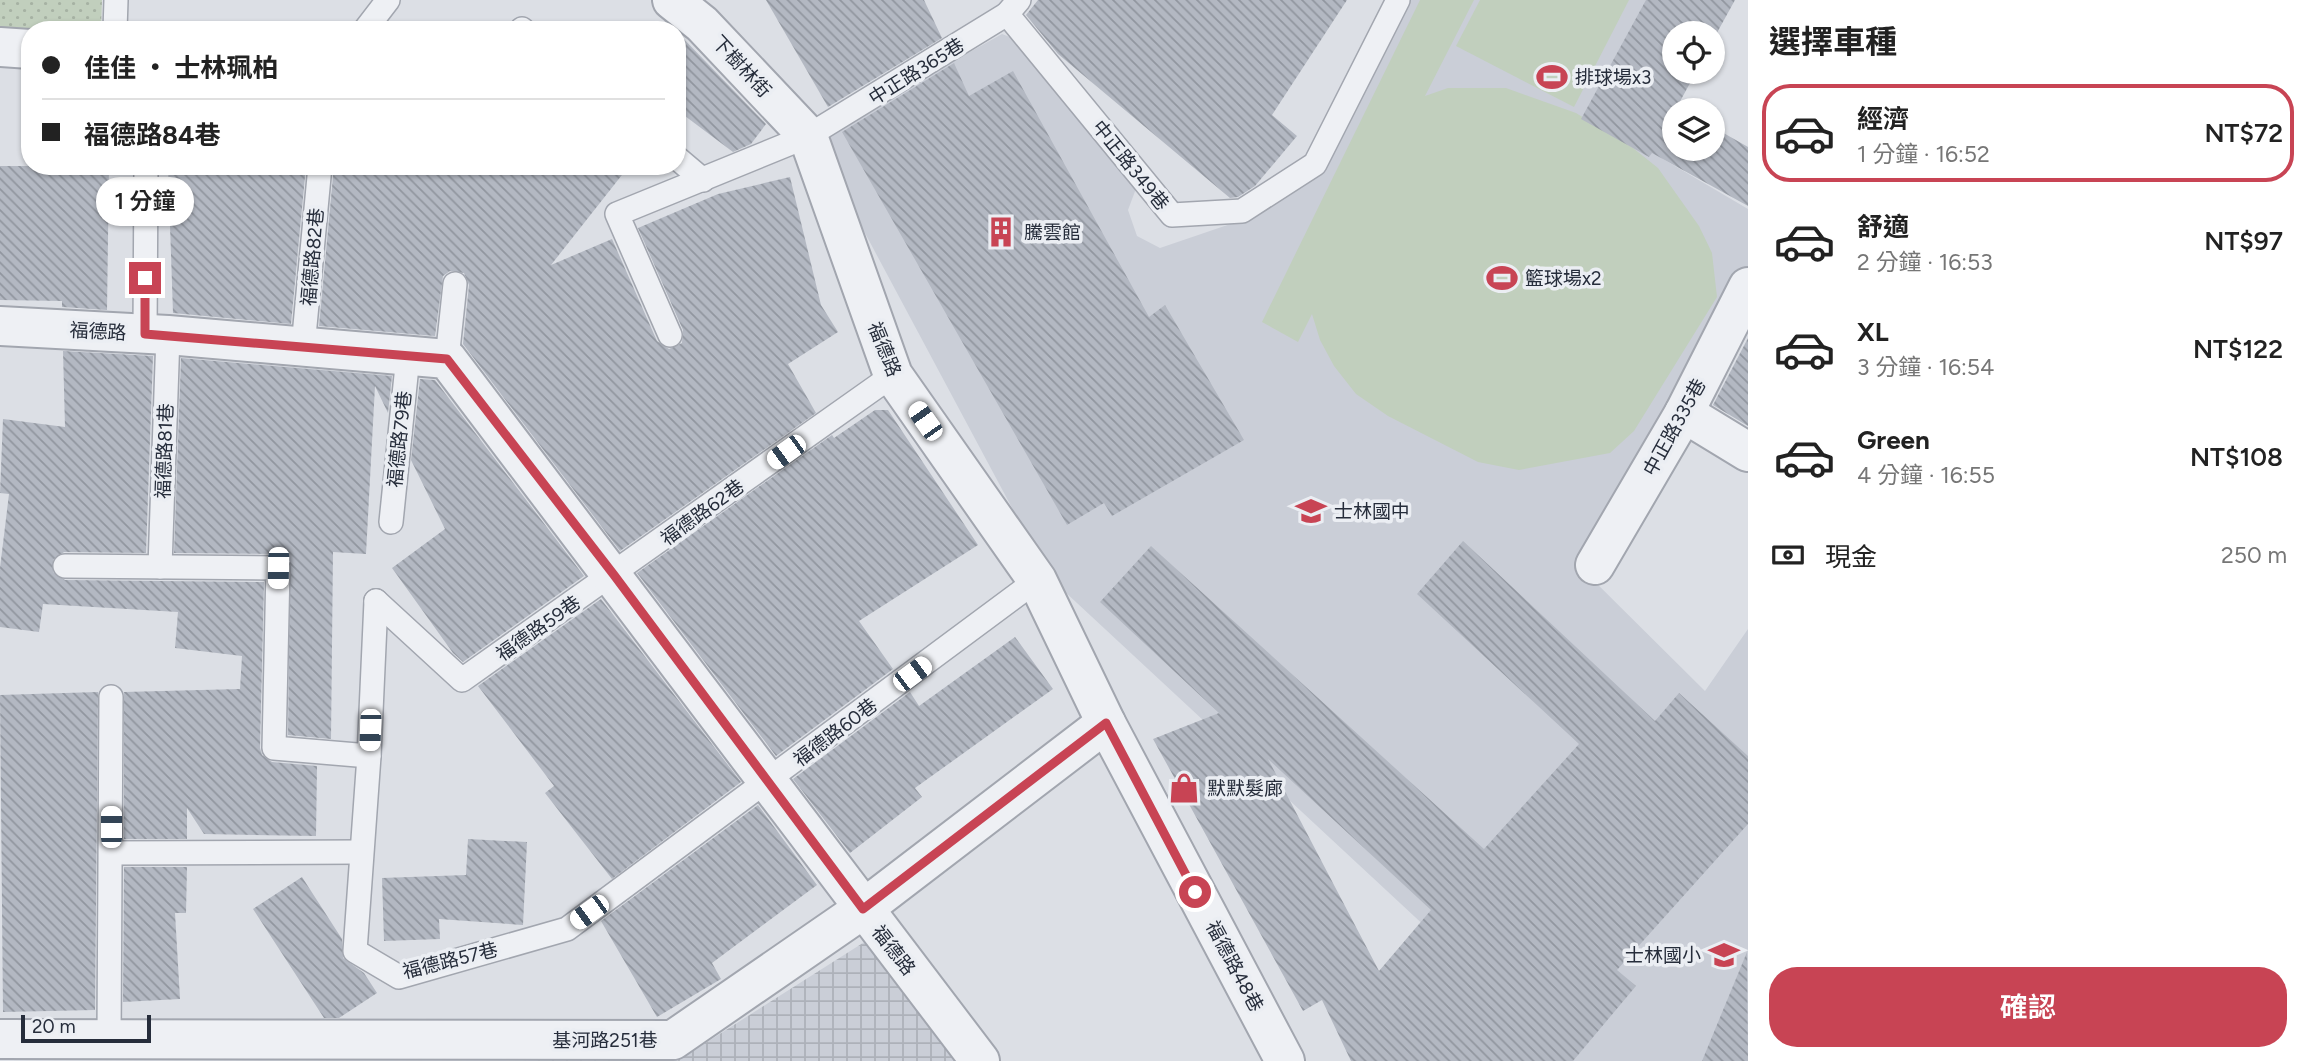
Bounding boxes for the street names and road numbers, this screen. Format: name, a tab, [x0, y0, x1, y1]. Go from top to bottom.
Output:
street label: 下樹林街	[707, 31, 776, 102]
street label: 中正路365巷	[864, 33, 968, 110]
street label: 中正路349巷	[1087, 116, 1174, 215]
street label: 福德路82巷	[297, 207, 328, 307]
street label: 福德路	[863, 318, 906, 380]
street label: 福德路	[69, 319, 127, 344]
street label: 中正路335巷	[1638, 375, 1711, 480]
street label: 福德路79巷	[383, 390, 416, 488]
street label: 福德路81巷	[151, 403, 178, 499]
street label: 福德路62巷	[656, 474, 748, 550]
street label: 福德路59巷	[492, 591, 585, 666]
street label: 福德路60巷	[789, 693, 882, 771]
street label: 福德路48巷	[1201, 917, 1268, 1016]
street label: 福德路	[867, 921, 920, 980]
street label: 福德路57巷	[400, 938, 500, 983]
street label: 基河路251巷	[552, 1029, 658, 1052]

